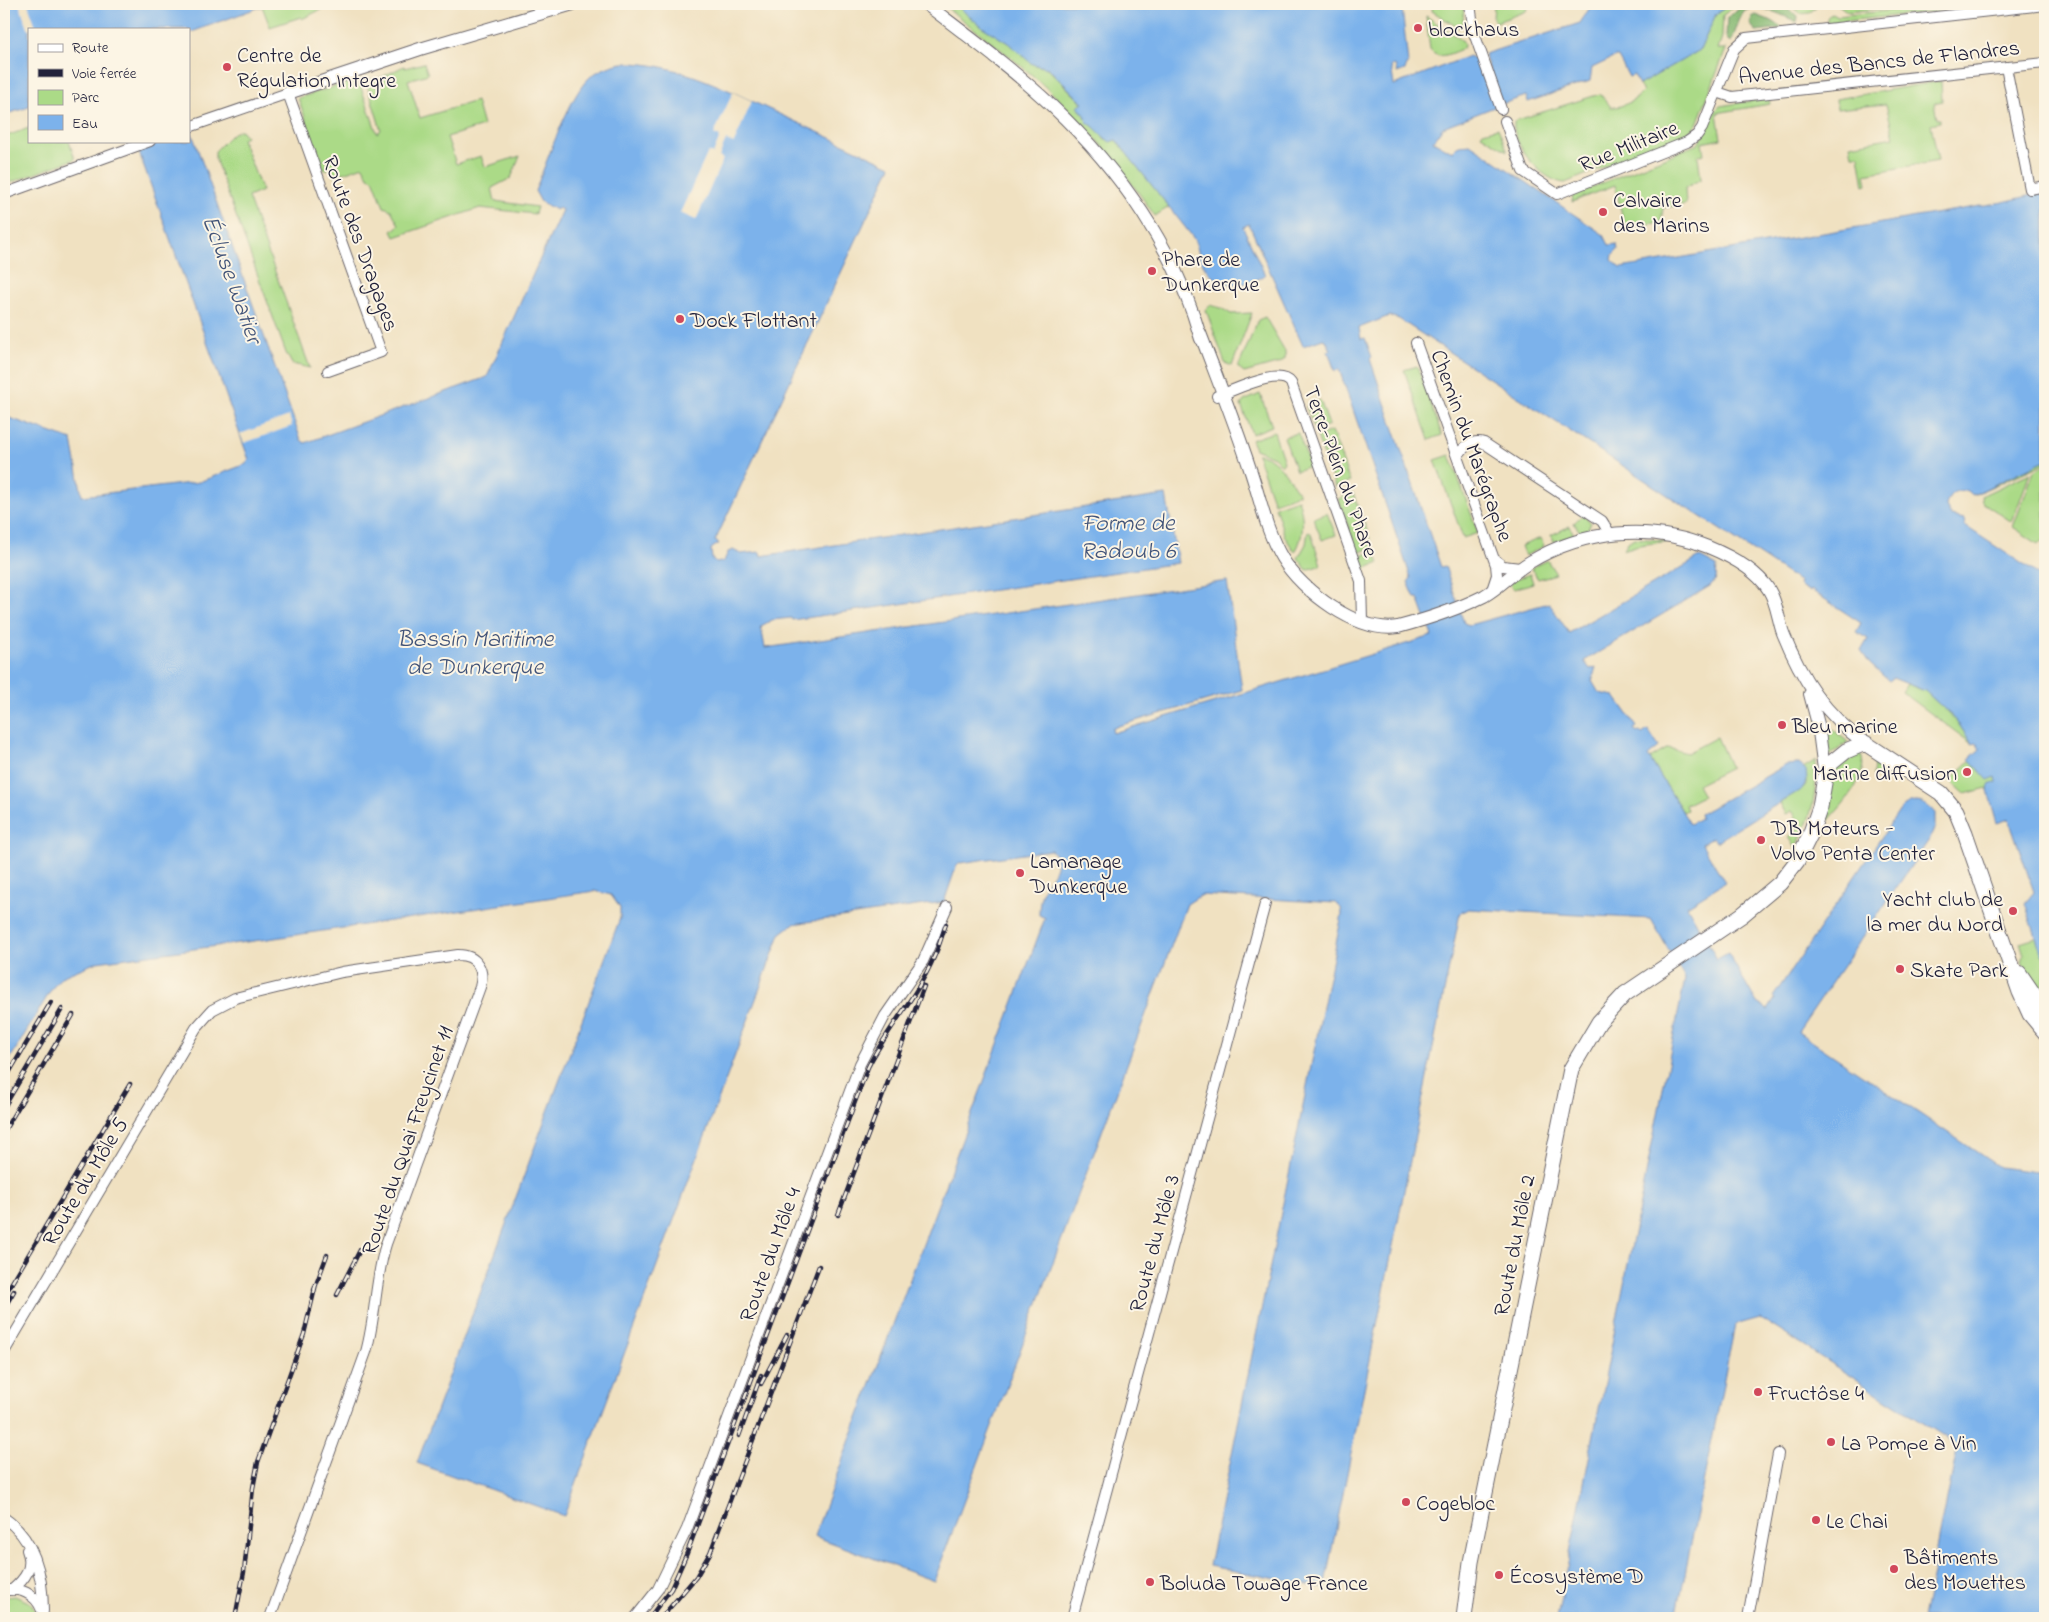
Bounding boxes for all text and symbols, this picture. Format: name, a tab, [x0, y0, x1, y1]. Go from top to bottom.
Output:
place label: blockhaus	[1428, 15, 1520, 47]
marker: blockhaus	[1412, 22, 1424, 34]
legend	[28, 28, 190, 142]
street label: Avenue des Bancs de Flandres	[1737, 33, 2022, 95]
text: Route	[72, 37, 109, 59]
place label: Centre de Régulation Integre	[237, 41, 396, 99]
marker: Centre de Régulation Integre	[221, 61, 233, 73]
text: Voie ferrée	[71, 63, 137, 85]
text: Parc	[72, 87, 100, 109]
text: Eau	[72, 113, 98, 135]
street label: Rue Militaire	[1574, 113, 1684, 182]
street label: Route des Dragages	[312, 151, 406, 337]
place label: Calvaire des Marins	[1613, 186, 1710, 243]
marker: Calvaire des Marins	[1597, 206, 1609, 218]
water label: Écluse Watier	[191, 211, 271, 351]
place label: Phare de Dunkerque	[1161, 245, 1259, 302]
marker: Phare de Dunkerque	[1146, 265, 1158, 277]
place label: Dock Flottant	[689, 306, 817, 338]
marker: Dock Flottant	[674, 313, 686, 325]
street label: Chemin du Marégraphe	[1420, 346, 1520, 547]
street label: Terre-Plein du Phare	[1293, 382, 1385, 562]
water label: Forme de Radoub 6	[1080, 507, 1179, 570]
water label: Bassin Maritime de Dunkerque	[397, 623, 555, 686]
place label: Bleu marine	[1791, 712, 1898, 744]
marker: Bleu marine	[1776, 719, 1788, 731]
place label: Marine diffusion	[1813, 759, 1957, 791]
marker: Marine diffusion	[1961, 766, 1973, 778]
place label: DB Moteurs - Volvo Penta Center	[1770, 814, 1935, 871]
marker: DB Moteurs - Volvo Penta Center	[1755, 834, 1767, 846]
place label: Lamanage Dunkerque	[1029, 847, 1127, 904]
marker: Lamanage Dunkerque	[1014, 867, 1026, 879]
place label: Yacht club de la mer du Nord	[1867, 885, 2003, 942]
marker: Yacht club de la mer du Nord	[2007, 905, 2019, 917]
place label: Skate Park	[1910, 956, 2009, 988]
marker: Skate Park	[1894, 963, 1906, 975]
street label: Route du Quai Freycinet 11	[355, 1022, 464, 1260]
street label: Route du Môle 5	[36, 1112, 138, 1253]
street label: Route du Môle 3	[1122, 1171, 1190, 1316]
street label: Route du Môle 2	[1487, 1172, 1545, 1319]
street label: Route du Môle 4	[733, 1183, 811, 1327]
place label: Fructôse 4	[1767, 1379, 1864, 1411]
marker: Fructôse 4	[1752, 1386, 1764, 1398]
place label: La Pompe à Vin	[1841, 1429, 1977, 1461]
marker: La Pompe à Vin	[1825, 1436, 1837, 1448]
place label: Cogebloc	[1416, 1489, 1495, 1522]
marker: Cogebloc	[1400, 1496, 1412, 1508]
place label: Le Chai	[1826, 1507, 1888, 1539]
marker: Le Chai	[1810, 1514, 1822, 1526]
place label: Bâtiments des Mouettes	[1903, 1543, 2026, 1600]
place label: Écosystème D	[1509, 1562, 1644, 1595]
marker: Bâtiments des Mouettes	[1888, 1563, 1900, 1575]
place label: Boluda Towage France	[1159, 1569, 1368, 1602]
marker: Écosystème D	[1493, 1569, 1505, 1581]
marker: Boluda Towage France	[1144, 1576, 1156, 1588]

